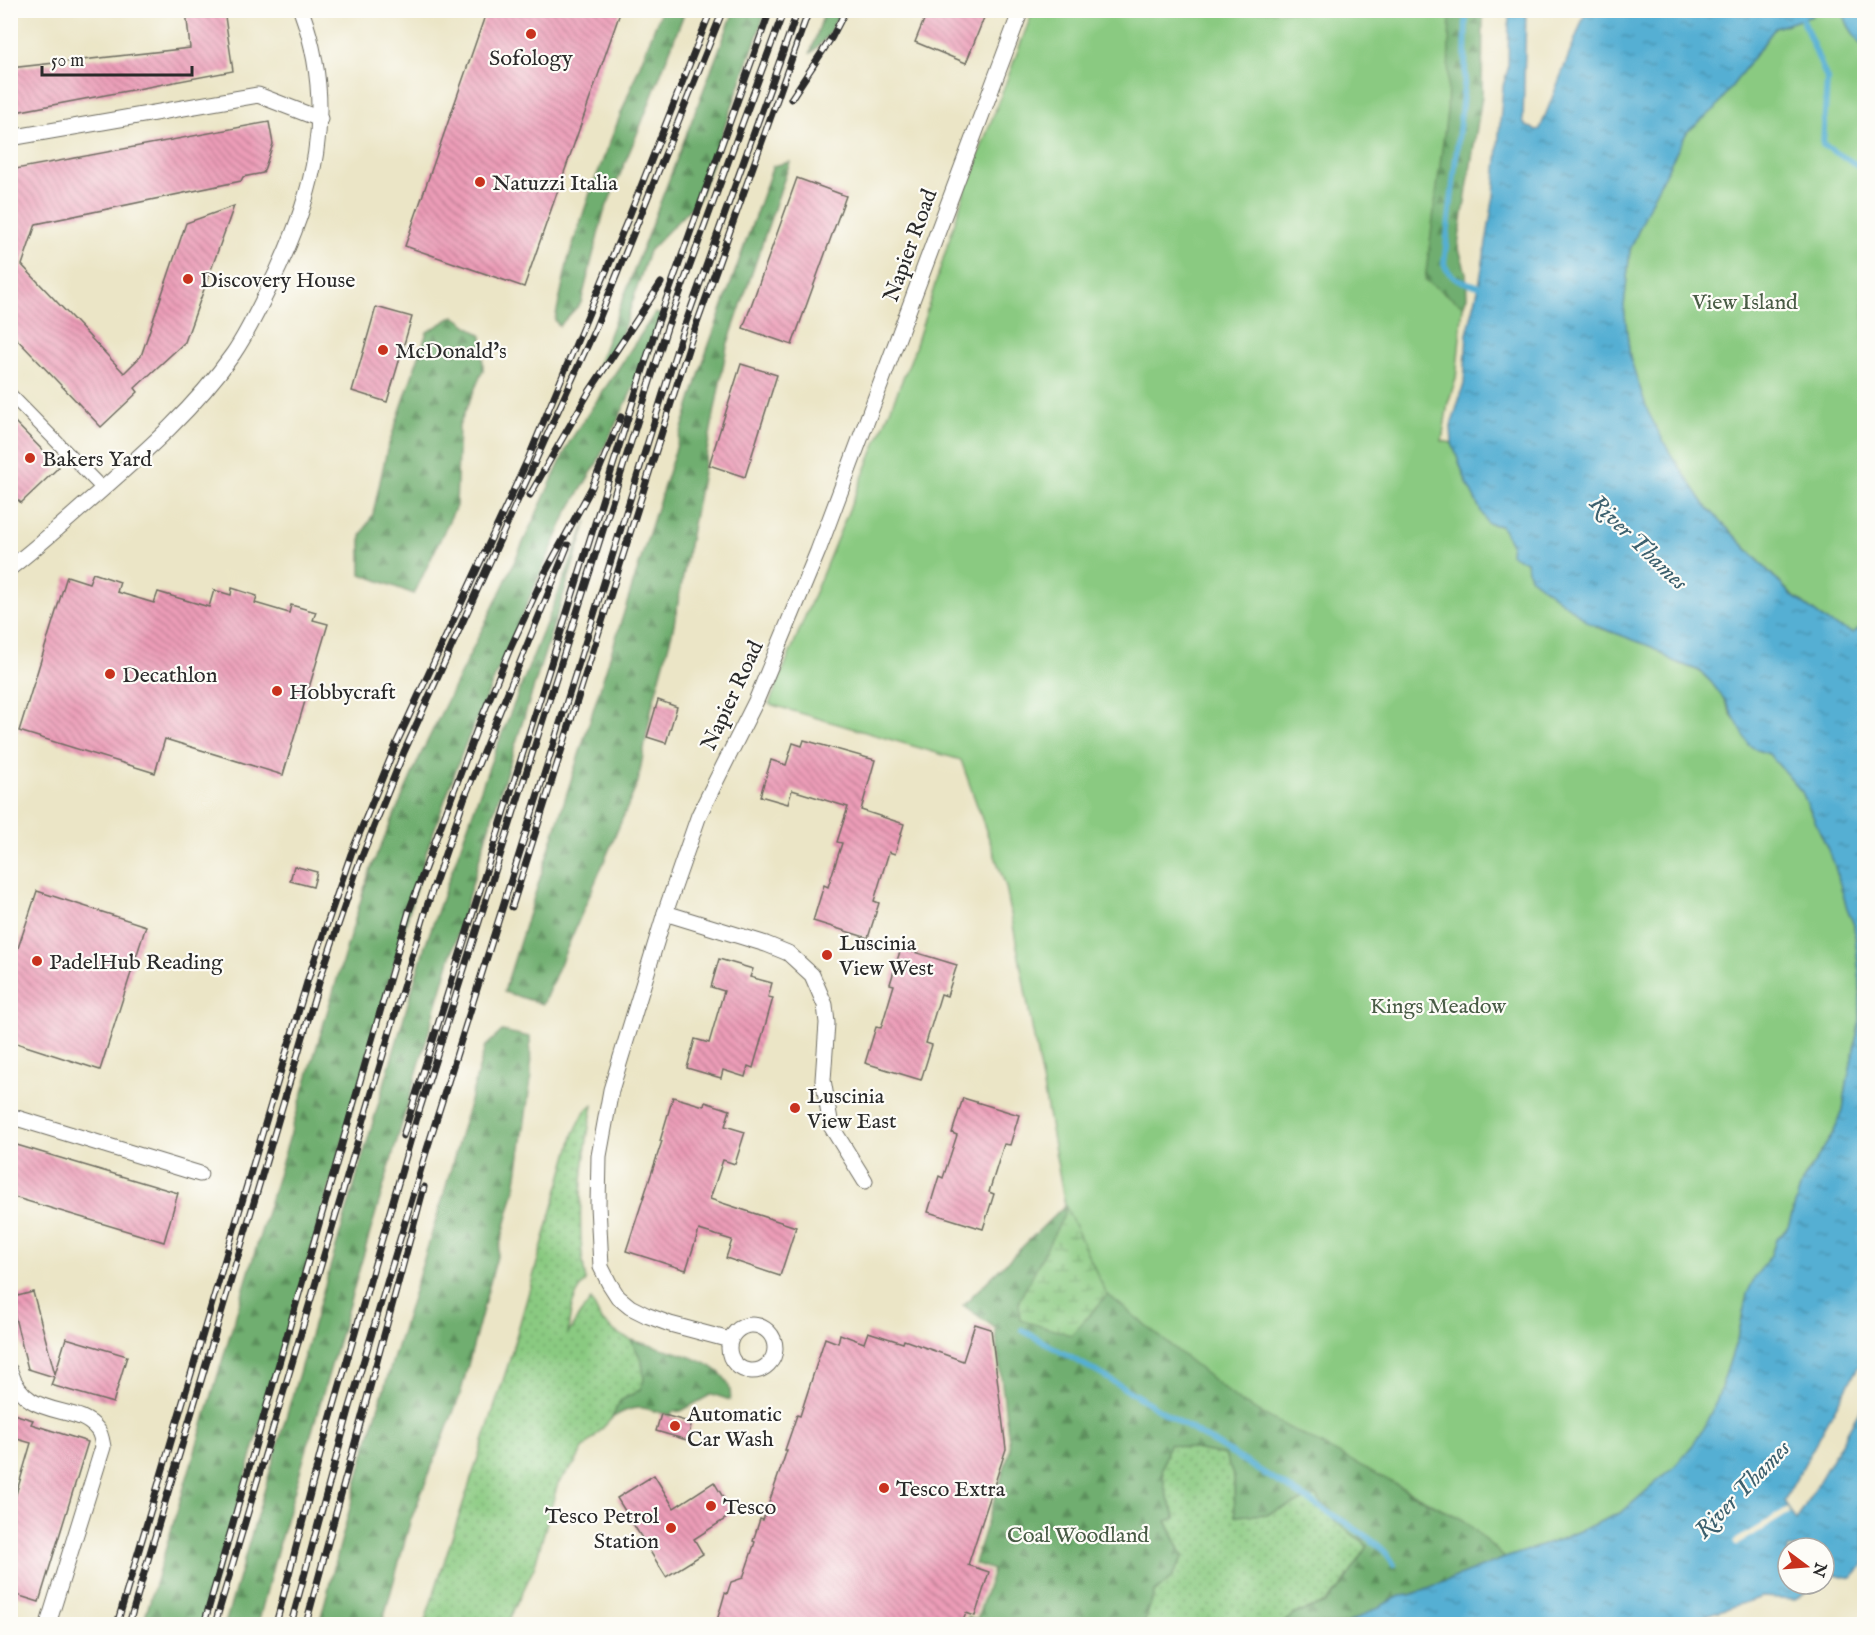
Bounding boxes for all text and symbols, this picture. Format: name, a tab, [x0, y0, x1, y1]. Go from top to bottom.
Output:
marker: Sofology	[524, 27, 538, 41]
scale bar	[42, 39, 192, 77]
place label: Sofology	[489, 45, 573, 73]
text: 50 m	[51, 50, 84, 73]
place label: Natuzzi Italia	[492, 170, 618, 198]
marker: Natuzzi Italia	[473, 175, 487, 189]
street label: Napier Road	[877, 185, 944, 306]
place label: Discovery House	[200, 267, 355, 295]
marker: Discovery House	[181, 272, 195, 286]
park label: View Island	[1691, 289, 1798, 317]
place label: McDonald's	[395, 338, 507, 366]
marker: McDonald's	[376, 343, 390, 357]
place label: Bakers Yard	[42, 446, 152, 474]
marker: Bakers Yard	[23, 451, 37, 465]
water label: River Thames	[1582, 488, 1695, 599]
street label: Napier Road	[695, 636, 771, 755]
place label: Decathlon	[122, 662, 218, 690]
marker: Decathlon	[103, 667, 117, 681]
place label: Hobbycraft	[289, 679, 396, 707]
marker: Hobbycraft	[270, 684, 284, 698]
place label: Luscinia View West	[838, 930, 934, 983]
marker: Luscinia View West	[820, 948, 834, 962]
place label: PadelHub Reading	[49, 949, 224, 977]
marker: PadelHub Reading	[30, 954, 44, 968]
park label: Kings Meadow	[1370, 993, 1506, 1021]
place label: Luscinia View East	[806, 1083, 897, 1136]
marker: Luscinia View East	[788, 1101, 802, 1115]
place label: Automatic Car Wash	[686, 1401, 782, 1454]
marker: Automatic Car Wash	[668, 1419, 682, 1433]
water label: River Thames	[1688, 1433, 1799, 1546]
place label: Tesco Extra	[896, 1476, 1006, 1504]
marker: Tesco Extra	[877, 1481, 891, 1495]
place label: Tesco	[723, 1494, 776, 1522]
marker: Tesco	[704, 1499, 718, 1513]
place label: Tesco Petrol Station	[545, 1503, 659, 1556]
marker: Tesco Petrol Station	[664, 1521, 678, 1535]
park label: Coal Woodland	[1007, 1522, 1149, 1550]
north arrow	[1776, 1536, 1836, 1596]
text: N	[1807, 1559, 1830, 1579]

